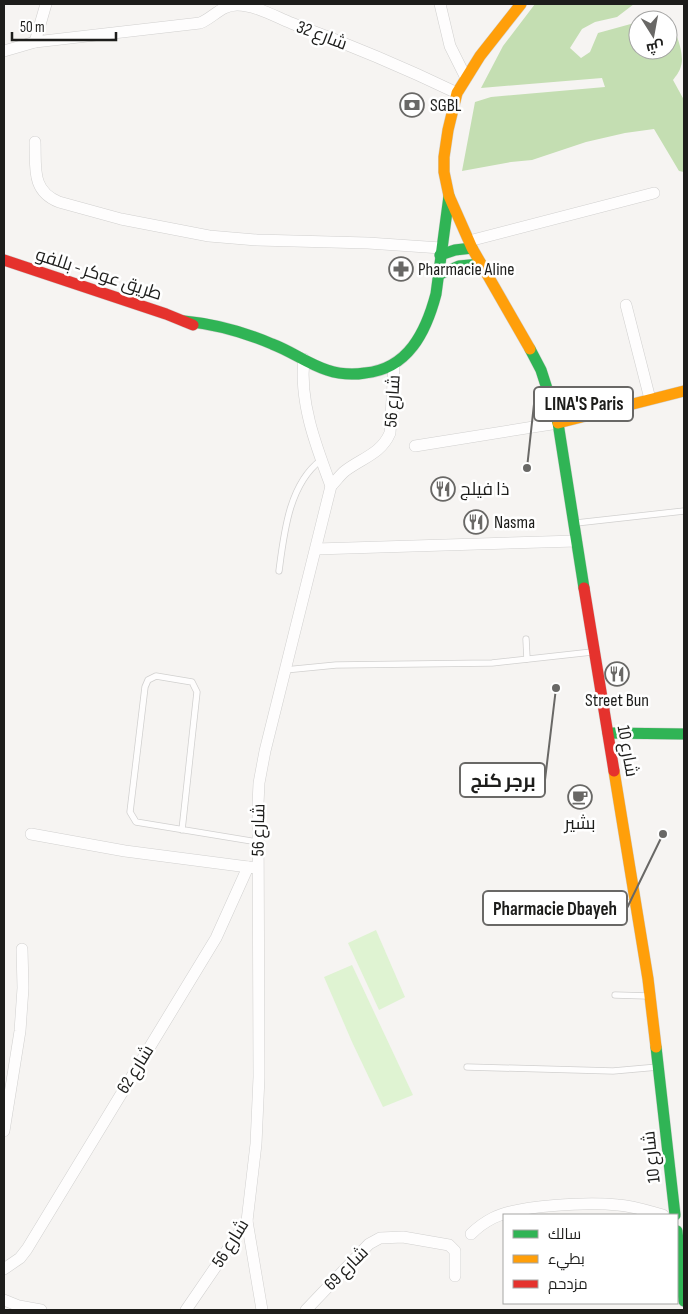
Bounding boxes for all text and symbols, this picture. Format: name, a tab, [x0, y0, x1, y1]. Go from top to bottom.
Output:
scale bar	[12, 10, 116, 42]
north arrow	[628, 10, 678, 60]
street label: شارع 32	[293, 16, 350, 56]
text: 50 m	[20, 18, 45, 37]
text: ش	[645, 37, 666, 57]
bank icon: SGBL	[399, 92, 425, 118]
place label: SGBL	[430, 95, 462, 116]
street label: طريق عوكر - بللفو	[33, 244, 165, 306]
pharmacy icon: Pharmacie Aline	[388, 256, 414, 282]
place label: Pharmacie Aline	[418, 259, 514, 280]
street label: شارع 56	[380, 374, 406, 428]
callout: LINA'S Paris	[534, 387, 633, 421]
text: LINA'S Paris	[544, 393, 624, 416]
restaurant icon: ذا فيلج	[430, 476, 456, 502]
place label: ذا فيلج	[460, 479, 509, 501]
restaurant icon: Nasma	[463, 509, 489, 535]
place label: Nasma	[494, 512, 535, 533]
restaurant icon: Street Bun	[604, 661, 630, 687]
place label: Street Bun	[585, 690, 649, 711]
street label: شارع 10	[612, 724, 642, 779]
callout: برجر كنج	[460, 763, 545, 797]
text: برجر كنج	[470, 770, 536, 794]
cafe icon: بشير	[567, 784, 593, 810]
street label: شارع 56	[248, 803, 270, 857]
place label: بشير	[564, 813, 595, 834]
callout: Pharmacie Dbayeh	[483, 891, 627, 925]
text: Pharmacie Dbayeh	[493, 898, 617, 921]
street label: شارع 62	[112, 1041, 159, 1098]
street label: شارع 10	[638, 1130, 666, 1184]
legend	[503, 1214, 678, 1304]
street label: شارع 56	[208, 1215, 254, 1272]
text: سالك	[548, 1225, 581, 1244]
street label: شارع 69	[320, 1242, 373, 1295]
text: بطيء	[548, 1250, 585, 1271]
text: مزدحم	[548, 1275, 588, 1294]

